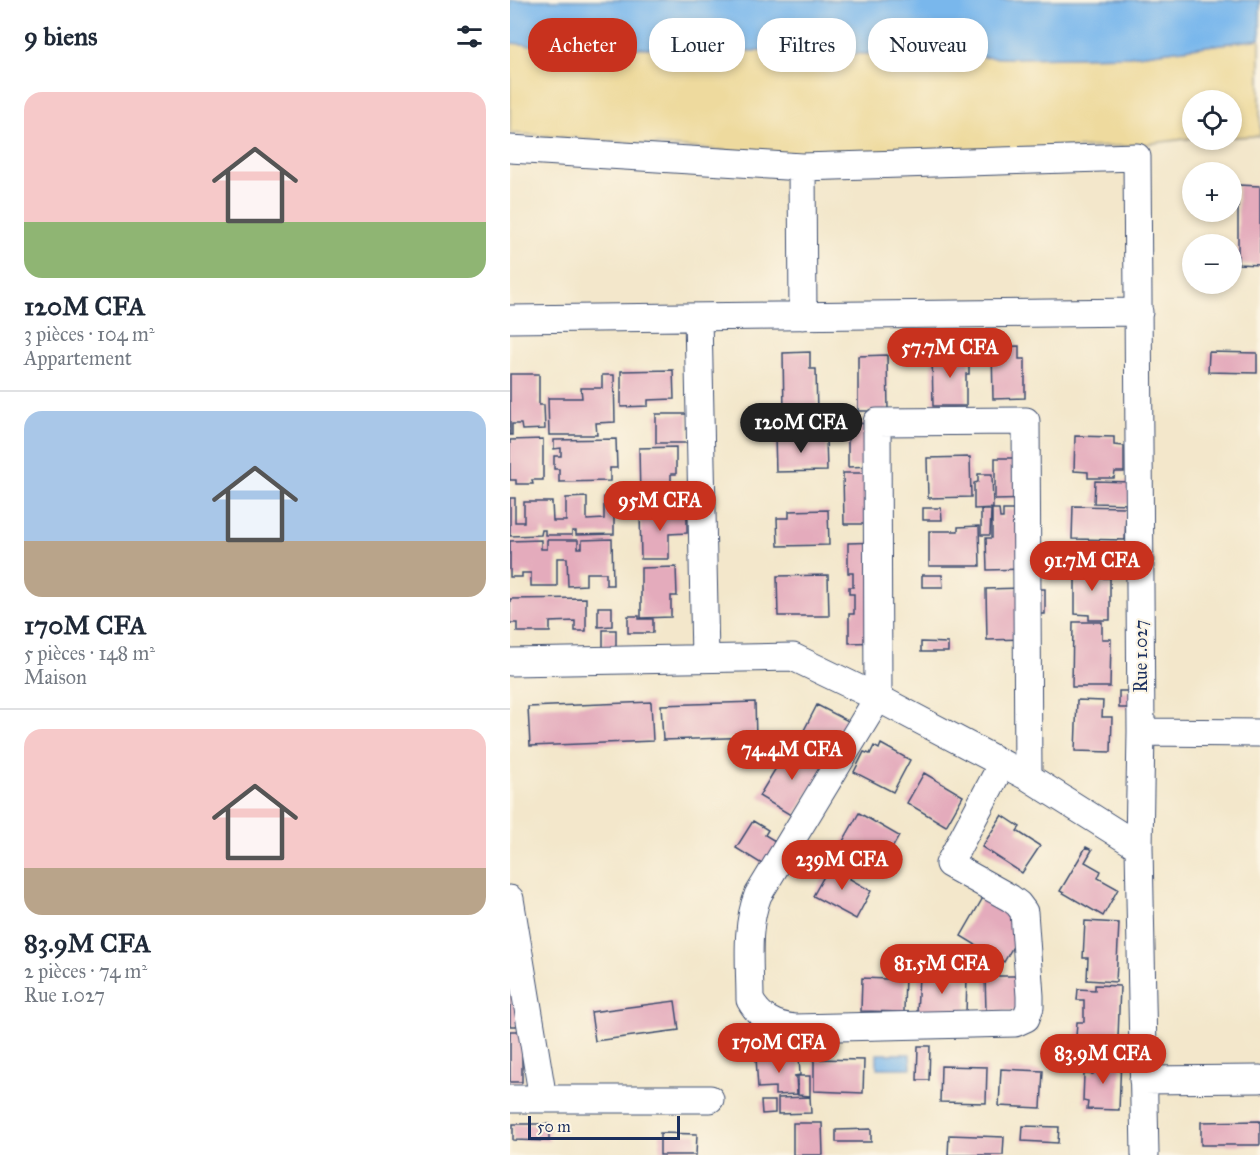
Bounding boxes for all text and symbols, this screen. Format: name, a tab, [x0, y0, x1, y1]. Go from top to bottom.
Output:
chip: Acheter	[528, 18, 637, 72]
chip: Louer	[649, 18, 745, 72]
chip: Filtres	[757, 18, 856, 72]
chip: Nouveau	[868, 18, 988, 72]
text: 9 biens	[24, 20, 98, 52]
icon: filters	[453, 20, 486, 53]
map controls	[1182, 90, 1242, 294]
button: locate	[1182, 90, 1242, 150]
icon: home	[201, 131, 309, 239]
button: +	[1182, 162, 1242, 222]
button: −	[1182, 234, 1242, 294]
text: 120M CFA	[24, 290, 146, 322]
text: 3 pièces · 104 m²	[24, 322, 155, 346]
pin: 57.7M CFA	[881, 328, 1019, 379]
text: 57.7M CFA	[901, 335, 999, 359]
text: Appartement	[24, 346, 132, 370]
pin: 120M CFA	[739, 403, 863, 454]
text: 120M CFA	[754, 410, 848, 434]
icon: home	[201, 450, 309, 558]
pin: 95M CFA	[605, 481, 715, 532]
text: 95M CFA	[618, 488, 702, 512]
pin: 91.7M CFA	[1023, 541, 1161, 592]
text: 91.7M CFA	[1044, 548, 1140, 572]
text: 170M CFA	[24, 609, 147, 641]
street label: Rue 1.027	[1130, 620, 1152, 692]
text: 5 pièces · 148 m²	[24, 641, 155, 665]
text: Maison	[24, 665, 87, 689]
pin: 74.4M CFA	[723, 730, 861, 781]
text: 74.4M CFA	[741, 737, 843, 761]
icon: home	[201, 768, 309, 876]
pin: 239M CFA	[780, 840, 904, 891]
text: 239M CFA	[796, 847, 888, 871]
text: 83.9M CFA	[24, 927, 151, 959]
pin: 81.5M CFA	[873, 944, 1011, 995]
text: 81.5M CFA	[894, 951, 990, 975]
text: 2 pièces · 74 m²	[24, 959, 147, 983]
text: Rue 1.027	[24, 983, 105, 1007]
pin: 170M CFA	[717, 1023, 841, 1074]
text: 170M CFA	[732, 1030, 826, 1054]
pin: 83.9M CFA	[1034, 1034, 1172, 1085]
text: 83.9M CFA	[1054, 1041, 1152, 1065]
scale bar	[528, 1113, 680, 1140]
text: 50 m	[537, 1117, 571, 1136]

